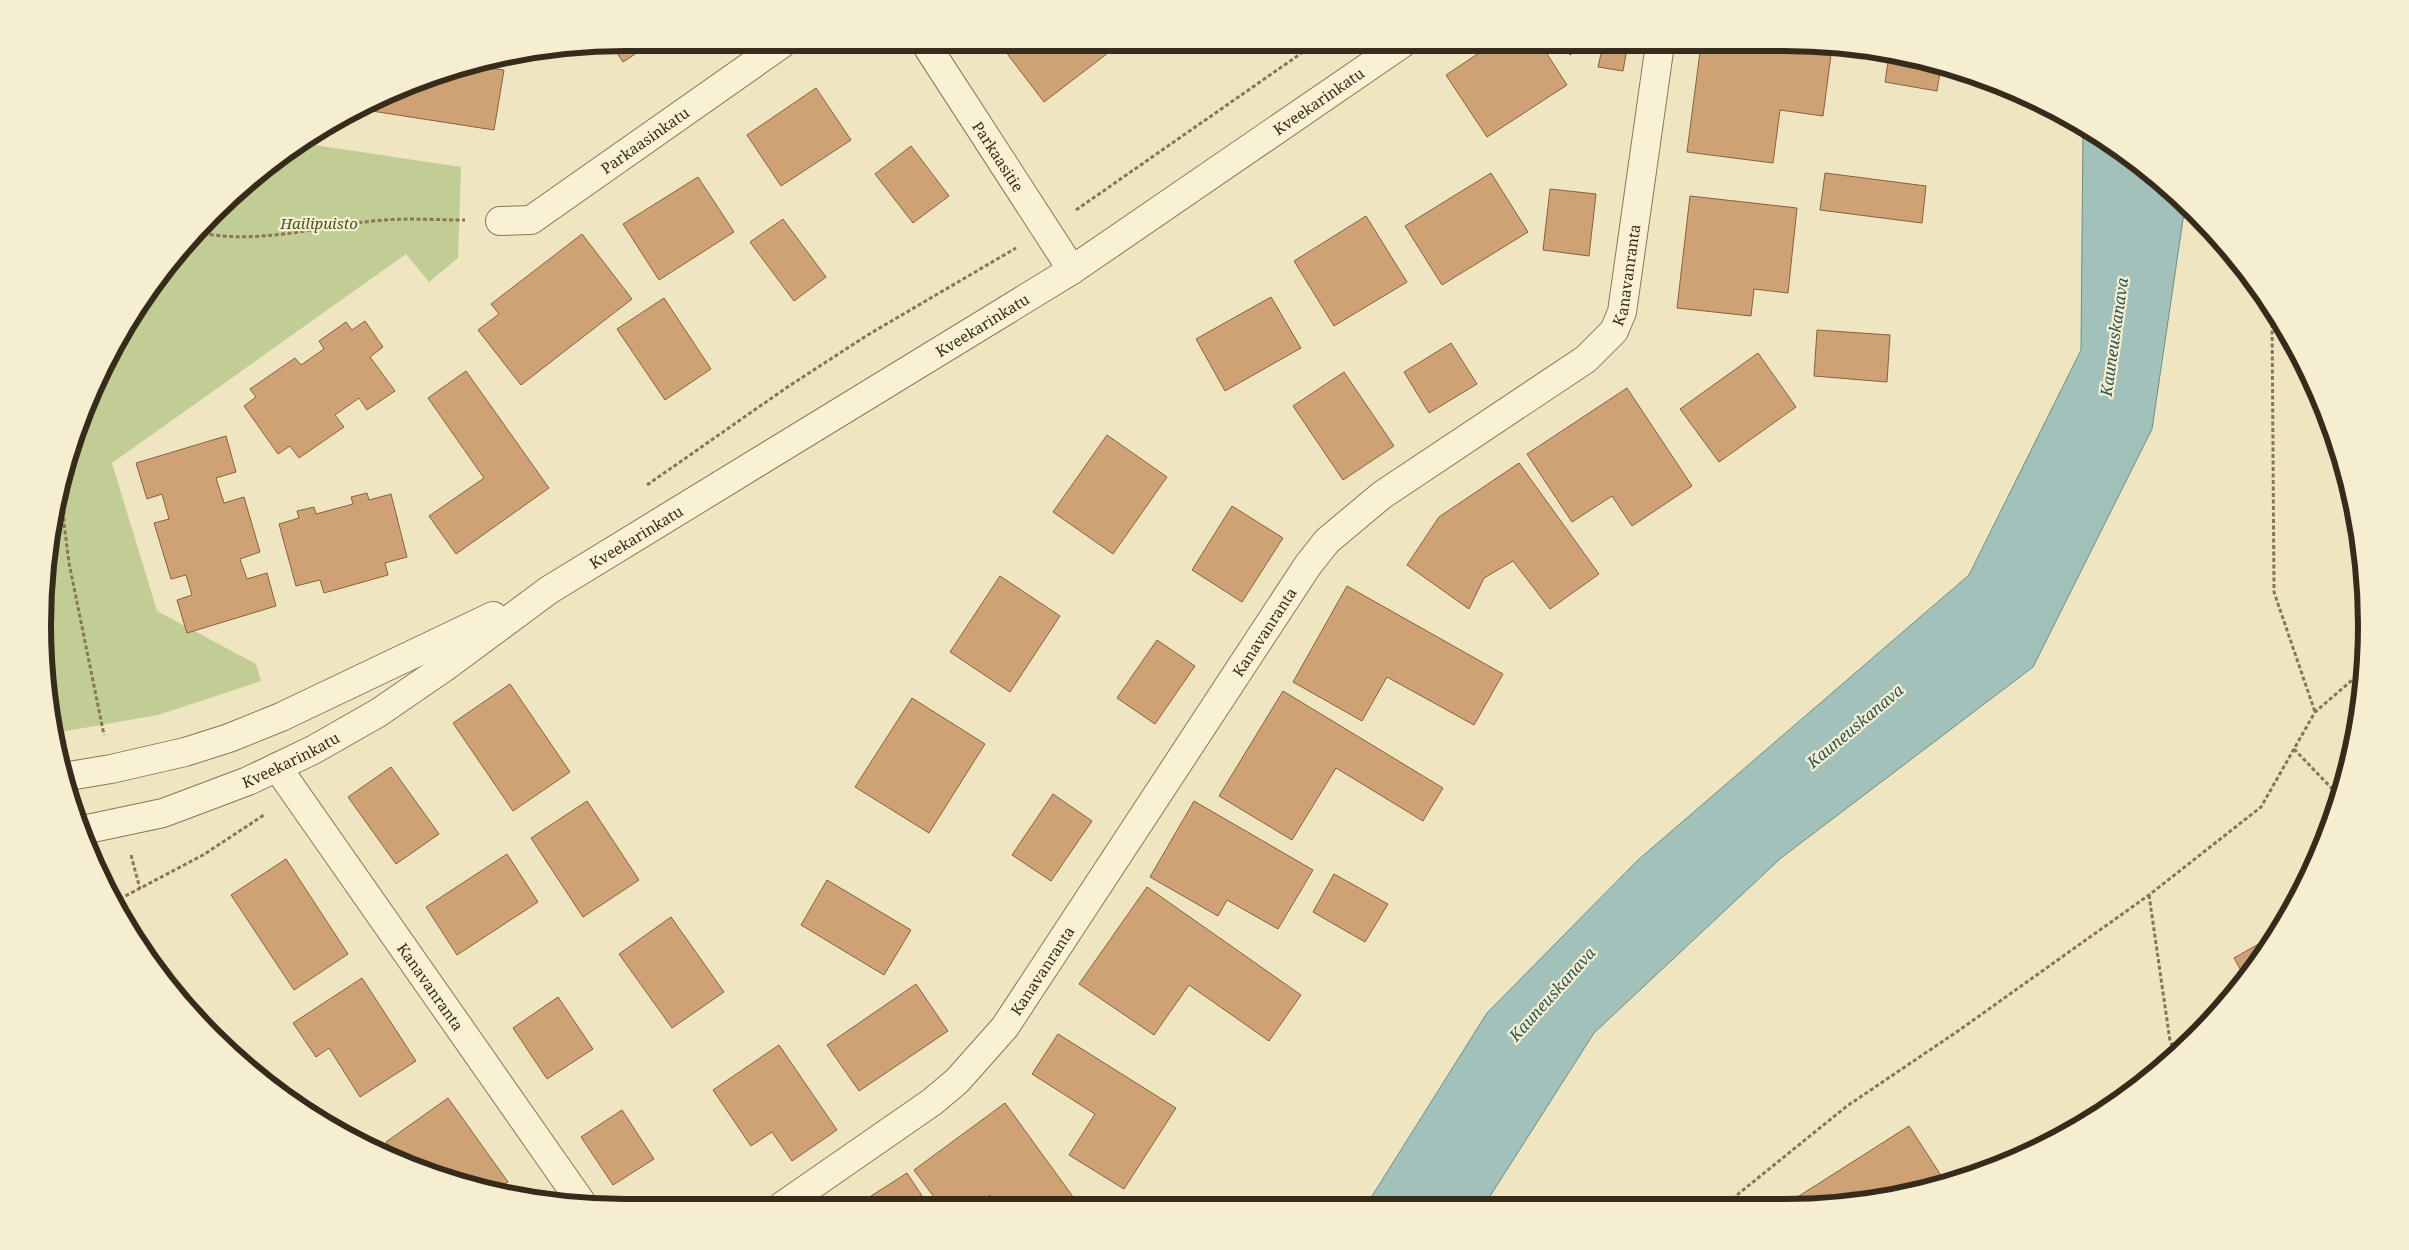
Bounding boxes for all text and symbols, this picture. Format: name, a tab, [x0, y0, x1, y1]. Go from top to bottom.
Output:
street label: Kveekarinkatu	[1269, 62, 1368, 139]
street label: Parkaasinkatu	[597, 102, 693, 178]
street label: Parkaasitie	[968, 117, 1029, 195]
park label: Hailipuisto	[279, 213, 358, 233]
street label: Kanavanranta	[1607, 223, 1644, 329]
water label: Kauneuskanava	[2095, 276, 2133, 399]
street label: Kveekarinkatu	[932, 288, 1033, 361]
street label: Kveekarinkatu	[585, 500, 687, 573]
street label: Kanavanranta	[1228, 583, 1301, 680]
water label: Kauneuskanava	[1801, 679, 1908, 774]
street label: Kveekarinkatu	[239, 727, 343, 792]
street label: Kanavanranta	[1006, 922, 1079, 1019]
street label: Kanavanranta	[393, 939, 468, 1034]
water label: Kauneuskanava	[1503, 942, 1601, 1047]

